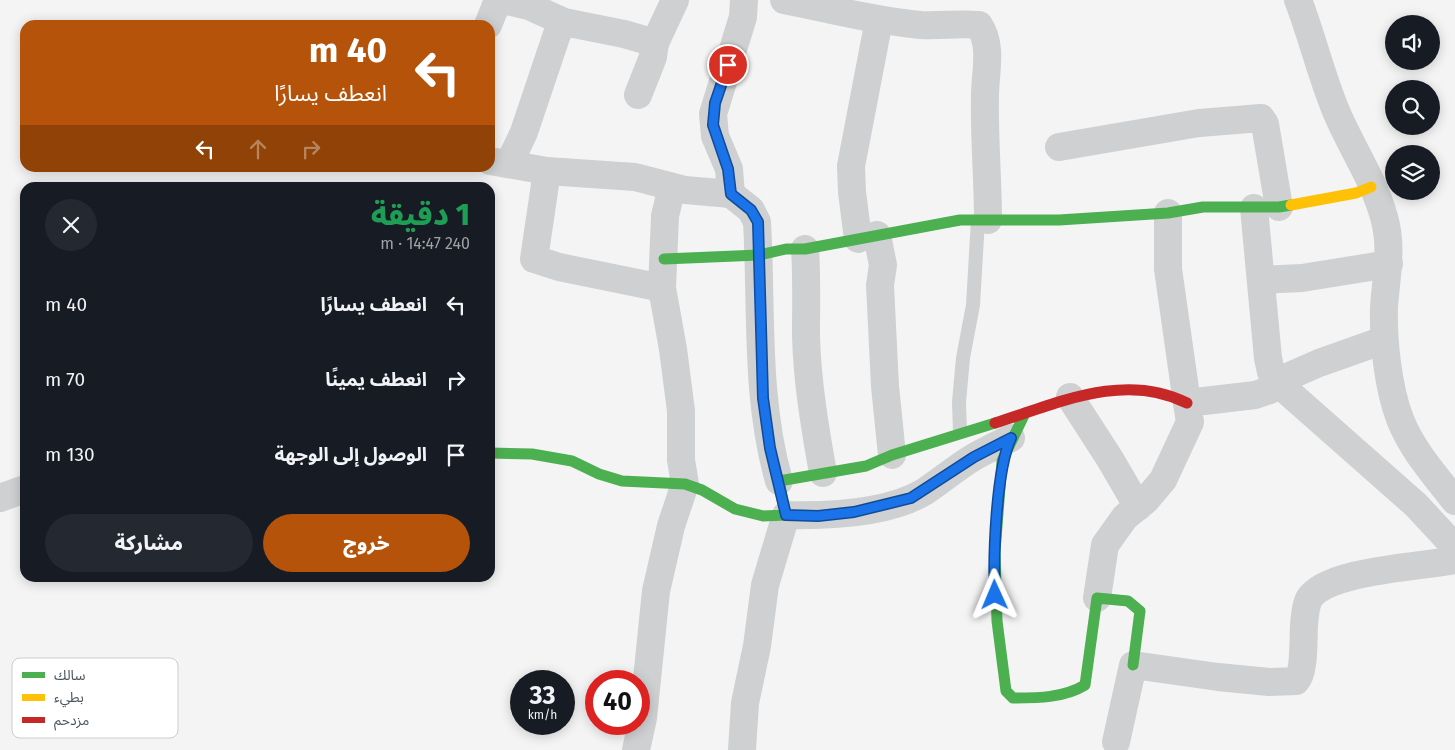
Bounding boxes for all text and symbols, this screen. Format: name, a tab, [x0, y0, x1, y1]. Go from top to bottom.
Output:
map controls	[1385, 15, 1440, 200]
button: sound	[1385, 15, 1440, 70]
text: 40 m	[309, 29, 387, 71]
icon: left	[405, 40, 470, 105]
pin	[707, 44, 749, 86]
icon: arrive	[714, 51, 742, 79]
text: انعطف يسارًا	[274, 80, 387, 107]
button: search	[1385, 80, 1440, 135]
icon: left	[191, 135, 219, 163]
icon: ahead	[244, 135, 272, 163]
icon: right	[297, 135, 325, 163]
button: layers	[1385, 145, 1440, 200]
text: 1 دقيقة	[371, 197, 470, 233]
button: close	[45, 199, 97, 251]
text: 240 m · 14:47	[380, 234, 470, 253]
icon: left	[442, 291, 470, 319]
text: 40 m	[45, 293, 87, 316]
text: انعطف يسارًا	[320, 293, 427, 316]
icon: right	[442, 366, 470, 394]
text: 70 m	[45, 368, 85, 391]
text: انعطف يمينًا	[325, 368, 427, 391]
icon: arrive	[442, 441, 470, 469]
text: 130 m	[45, 443, 95, 466]
text: الوصول إلى الوجهة	[275, 443, 427, 466]
button: مشاركة	[45, 514, 253, 572]
button: خروج	[263, 514, 470, 572]
position arrow	[968, 568, 1020, 620]
legend	[12, 658, 178, 738]
text: سالك	[54, 667, 86, 684]
speed limit sign: 40	[585, 670, 650, 735]
text: 33	[529, 681, 556, 711]
text: بطيء	[54, 689, 84, 708]
text: km/h	[528, 708, 557, 722]
text: مزدحم	[54, 712, 89, 731]

